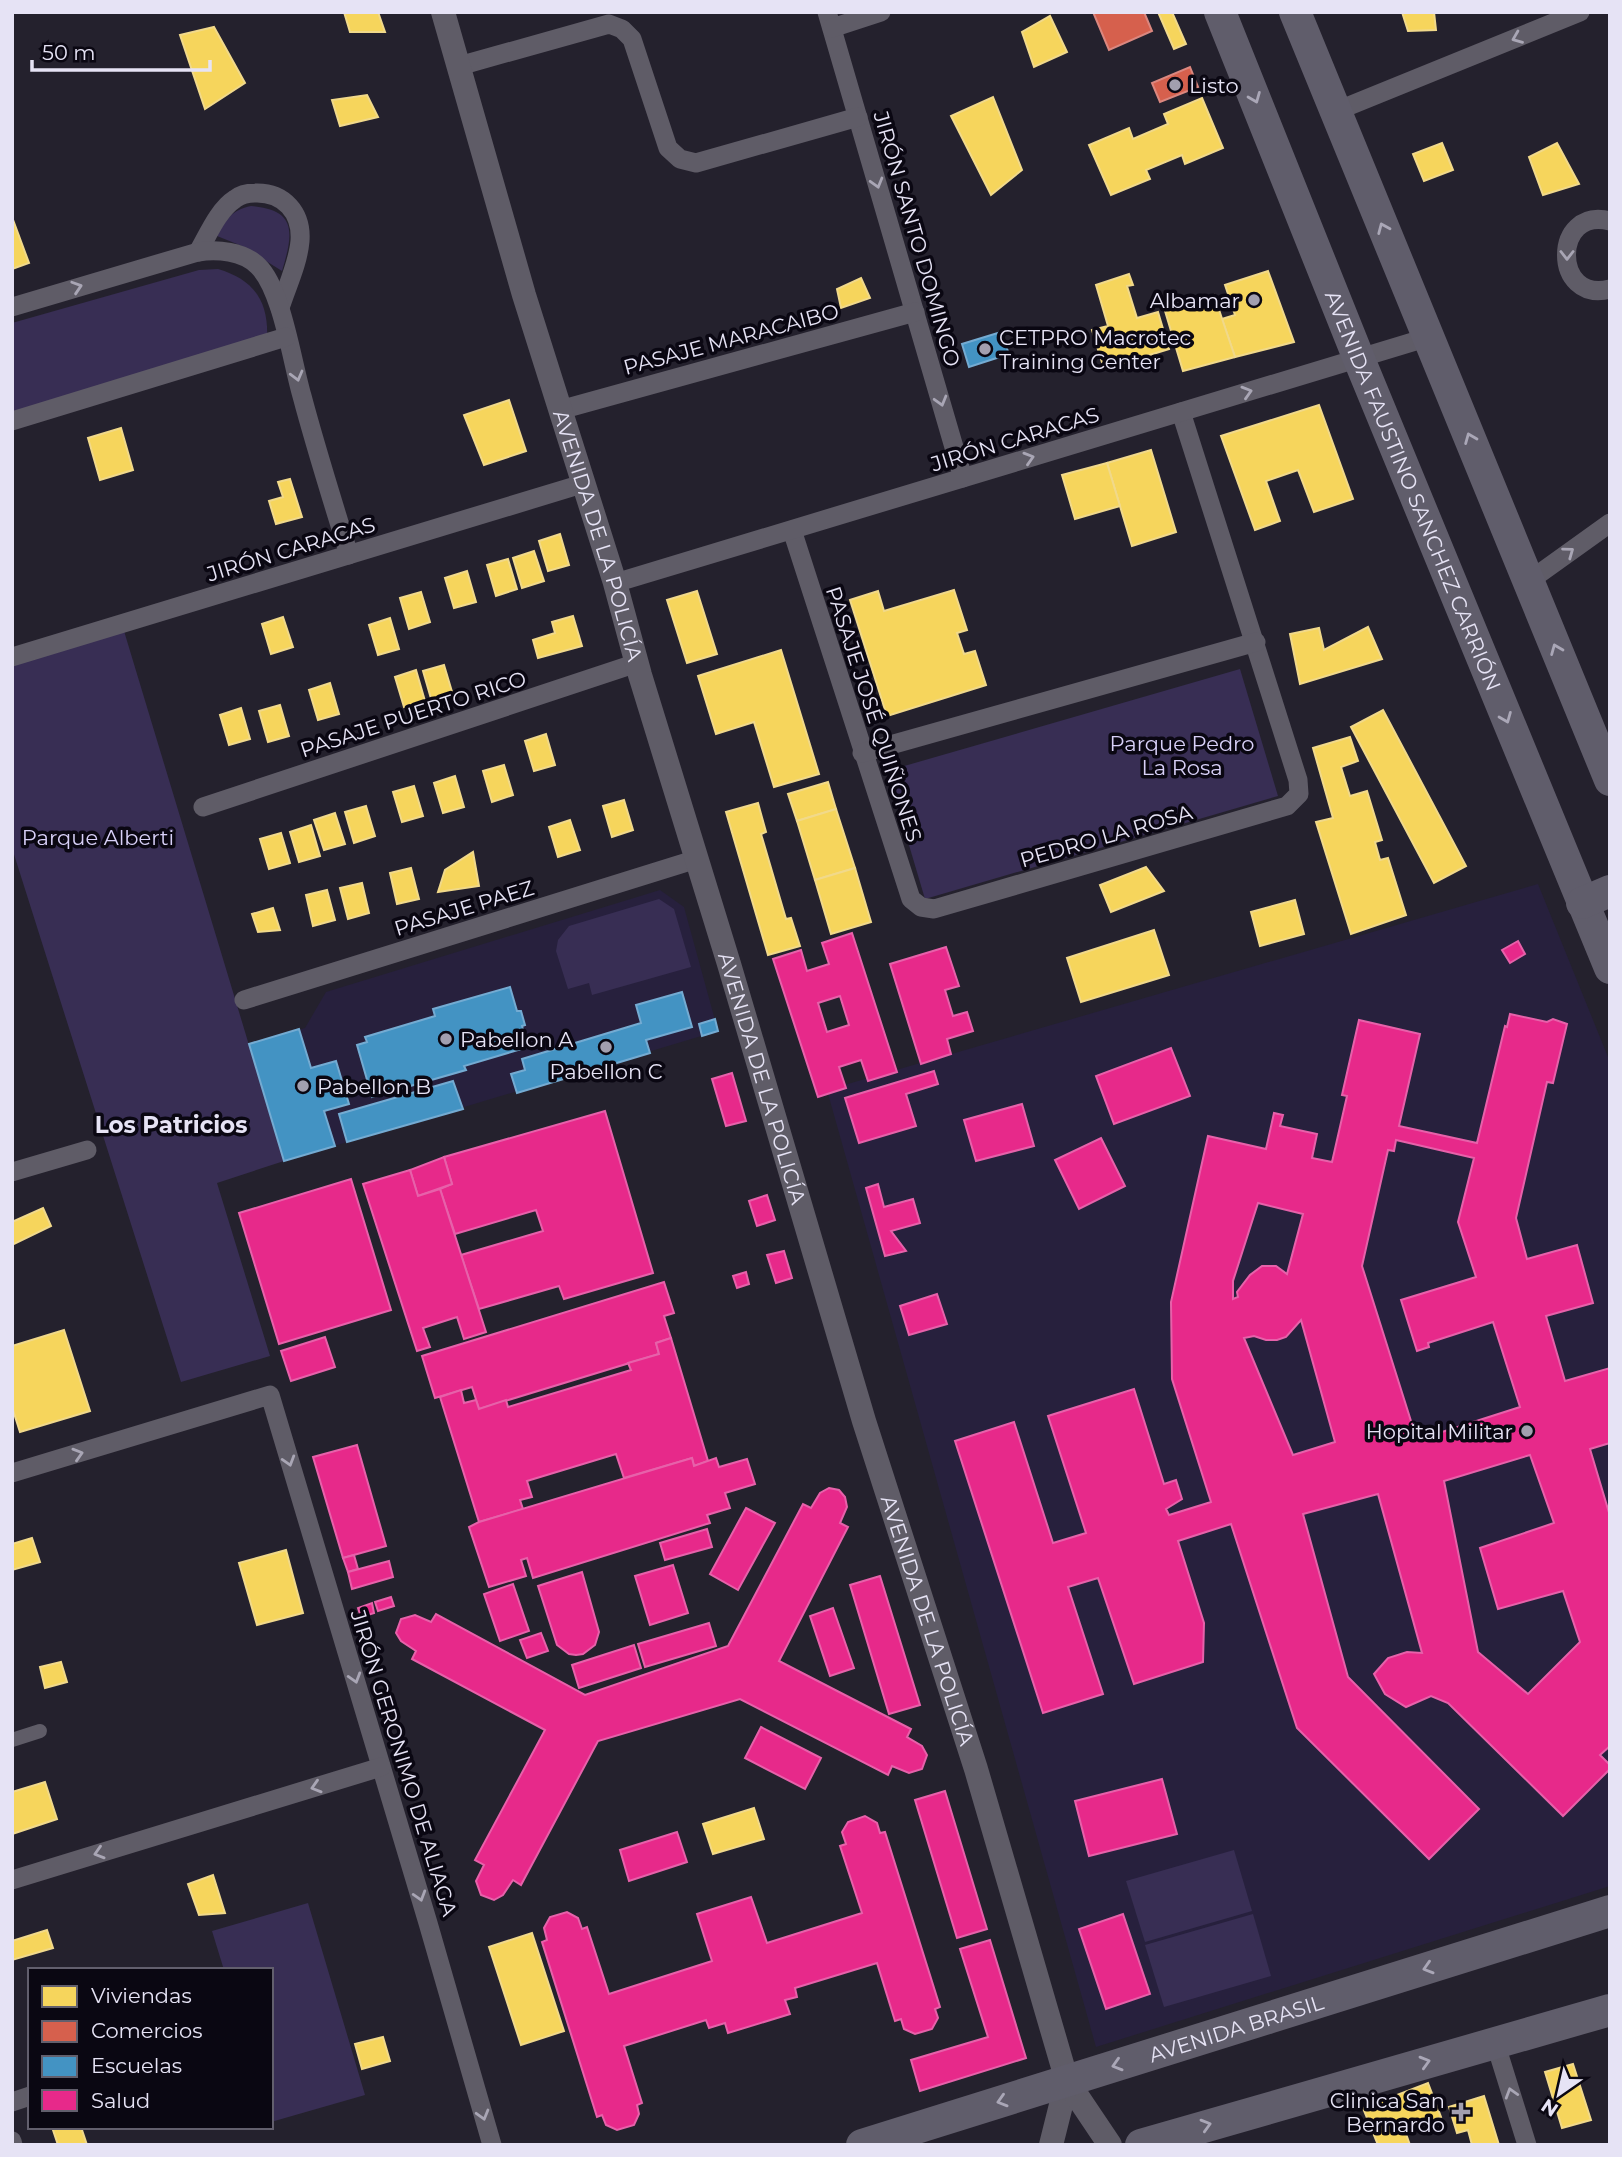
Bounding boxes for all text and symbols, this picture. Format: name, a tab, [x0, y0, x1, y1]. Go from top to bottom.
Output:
scale bar	[32, 28, 210, 72]
one-way arrow	[1512, 29, 1524, 43]
text: 50 m	[42, 40, 96, 65]
place label: Listo	[1189, 73, 1239, 98]
marker: Listo	[1167, 77, 1183, 93]
one-way arrow	[1246, 91, 1260, 103]
street label: JIRÓN SANTO DOMINGO	[868, 107, 965, 370]
one-way arrow	[868, 176, 883, 188]
one-way arrow	[1377, 223, 1391, 235]
one-way arrow	[1559, 250, 1575, 261]
one-way arrow	[71, 280, 83, 295]
street label: AVENIDA FAUSTINO SANCHEZ CARRIÓN	[1320, 287, 1507, 694]
place label: Albamar	[1150, 288, 1240, 313]
marker: Albamar	[1246, 292, 1262, 308]
street label: PASAJE MARACAIBO	[621, 298, 841, 380]
place label: CETPRO Macrotec Training Center	[999, 325, 1191, 374]
marker: CETPRO Macrotec Training Center	[977, 341, 993, 357]
one-way arrow	[288, 370, 303, 382]
one-way arrow	[1240, 386, 1252, 401]
one-way arrow	[932, 395, 947, 407]
street label: JIRÓN CARACAS	[927, 402, 1102, 477]
street label: AVENIDA DE LA POLICÍA	[549, 407, 648, 665]
one-way arrow	[1465, 433, 1479, 445]
one-way arrow	[1022, 452, 1034, 467]
street label: JIRÓN CARACAS	[203, 512, 378, 587]
one-way arrow	[1561, 548, 1574, 560]
street label: PASAJE JOSÉ QUIÑONES	[821, 583, 927, 845]
one-way arrow	[1551, 643, 1565, 655]
street label: PASAJE PUERTO RICO	[297, 666, 529, 762]
one-way arrow	[1498, 710, 1512, 723]
park label: Parque Pedro La Rosa	[1110, 731, 1254, 780]
street label: PEDRO LA ROSA	[1017, 799, 1196, 873]
park label: Parque Alberti	[22, 825, 174, 850]
street label: PASAJE PAEZ	[391, 875, 537, 941]
street label: AVENIDA DE LA POLICÍA	[714, 949, 812, 1208]
place label: Pabellon A	[460, 1027, 574, 1052]
marker: Pabellon A	[438, 1031, 454, 1047]
marker: Pabellon C	[598, 1039, 614, 1055]
place label: Pabellon C	[549, 1059, 663, 1084]
place label: Pabellon B	[317, 1074, 431, 1099]
marker: Pabellon B	[295, 1078, 311, 1094]
district label: Los Patricios	[95, 1111, 247, 1139]
place label: Hopital Militar	[1366, 1419, 1513, 1444]
marker: Hopital Militar	[1519, 1423, 1535, 1439]
one-way arrow	[71, 1447, 83, 1462]
one-way arrow	[281, 1454, 296, 1466]
street label: AVENIDA DE LA POLICÍA	[876, 1492, 980, 1749]
street label: JIRÓN GERONIMO DE ALIAGA	[345, 1606, 463, 1920]
one-way arrow	[346, 1672, 361, 1684]
one-way arrow	[310, 1778, 322, 1793]
one-way arrow	[93, 1845, 105, 1860]
one-way arrow	[412, 1890, 427, 1902]
one-way arrow	[1422, 1960, 1434, 1974]
legend	[28, 1968, 273, 2129]
text: Viviendas	[91, 1983, 192, 2008]
street label: AVENIDA BRASIL	[1146, 1989, 1327, 2067]
text: Comercios	[91, 2018, 202, 2043]
text: Escuelas	[91, 2053, 182, 2078]
one-way arrow	[1418, 2056, 1430, 2070]
one-way arrow	[1111, 2057, 1124, 2071]
north arrow	[1524, 2059, 1594, 2129]
one-way arrow	[1505, 2087, 1520, 2099]
text: Salud	[91, 2088, 150, 2113]
place label: Clinica San Bernardo	[1330, 2088, 1445, 2137]
one-way arrow	[996, 2093, 1009, 2107]
text: N	[1537, 2094, 1563, 2122]
marker: Clinica San Bernardo	[1451, 2102, 1471, 2122]
one-way arrow	[475, 2109, 490, 2121]
one-way arrow	[1200, 2119, 1212, 2134]

